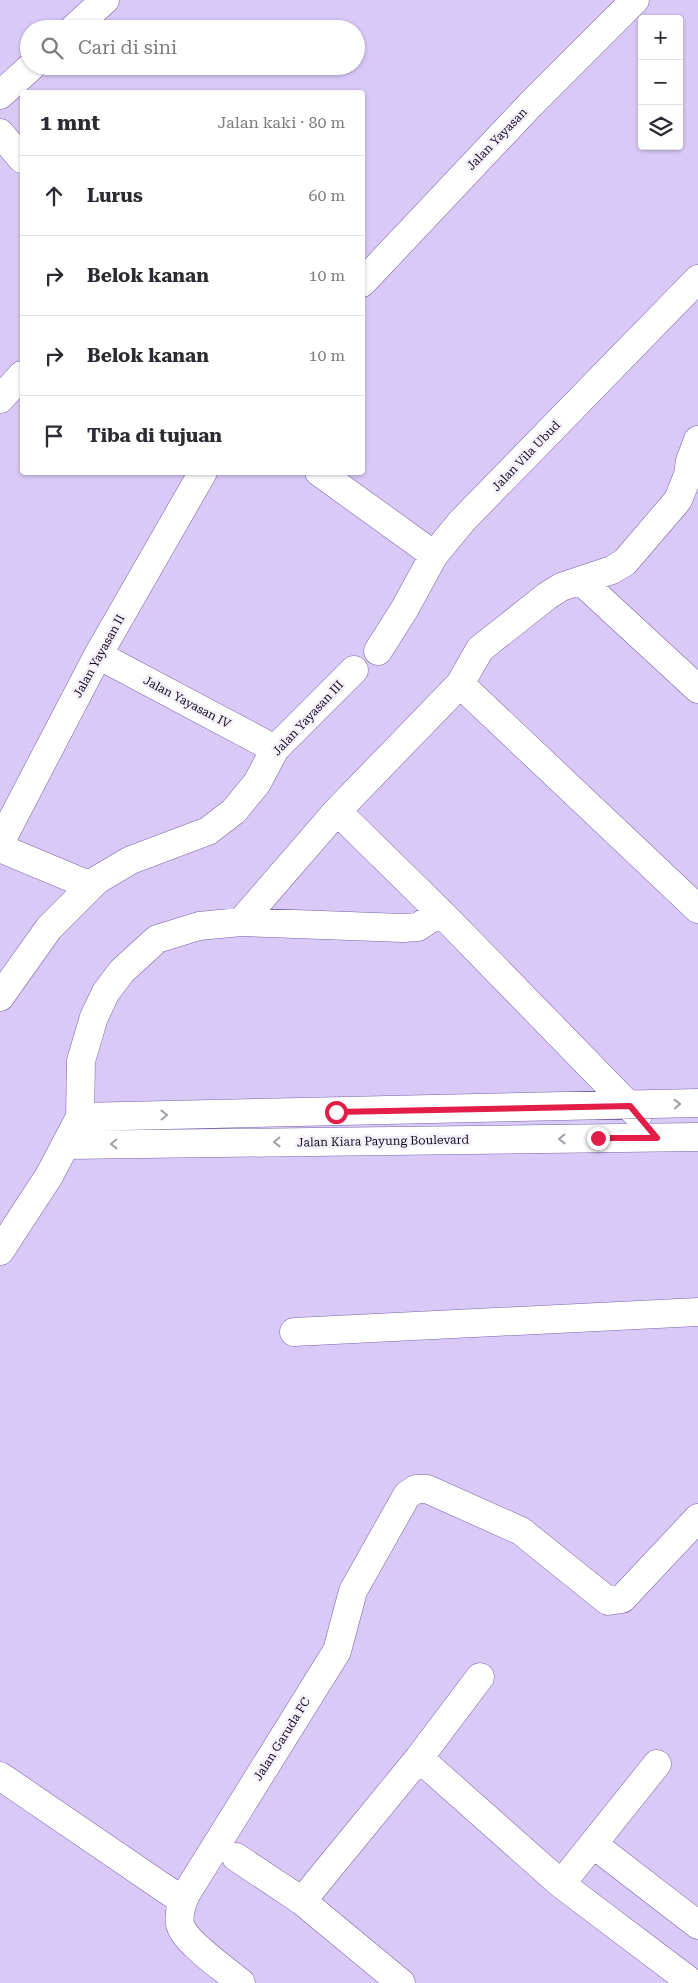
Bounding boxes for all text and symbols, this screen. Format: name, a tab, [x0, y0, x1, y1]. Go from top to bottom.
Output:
map controls	[638, 15, 683, 150]
button: +	[638, 15, 683, 60]
search box	[20, 20, 365, 75]
icon: search	[38, 34, 66, 62]
text: Cari di sini	[78, 36, 177, 59]
button: −	[638, 60, 683, 105]
street label: Jalan Yayasan	[464, 105, 530, 173]
button: layers	[638, 105, 683, 150]
text: 1 mnt	[40, 111, 100, 135]
text: Jalan kaki · 80 m	[217, 113, 345, 132]
icon: ahead	[40, 182, 68, 210]
text: Lurus	[87, 184, 143, 207]
text: 60 m	[308, 186, 345, 205]
icon: right	[40, 262, 68, 290]
text: Belok kanan	[87, 264, 209, 287]
text: 10 m	[308, 266, 345, 285]
icon: right	[40, 342, 68, 370]
text: Belok kanan	[87, 344, 209, 367]
text: 10 m	[308, 346, 345, 365]
street label: Jalan Vila Ubud	[489, 418, 563, 494]
icon: arrive	[40, 422, 68, 450]
text: Tiba di tujuan	[87, 424, 222, 447]
street label: Jalan Yayasan II	[70, 612, 128, 700]
street label: Jalan Yayasan IV	[141, 673, 233, 731]
street label: Jalan Yayasan III	[270, 678, 346, 758]
one-way arrow	[673, 1099, 681, 1109]
route start	[325, 1101, 348, 1124]
one-way arrow	[160, 1110, 168, 1121]
route end	[587, 1127, 610, 1150]
street label: Jalan Kiara Payung Boulevard	[297, 1132, 469, 1150]
one-way arrow	[558, 1134, 566, 1144]
one-way arrow	[273, 1137, 280, 1147]
one-way arrow	[110, 1139, 118, 1149]
street label: Jalan Garuda FC	[251, 1695, 313, 1783]

